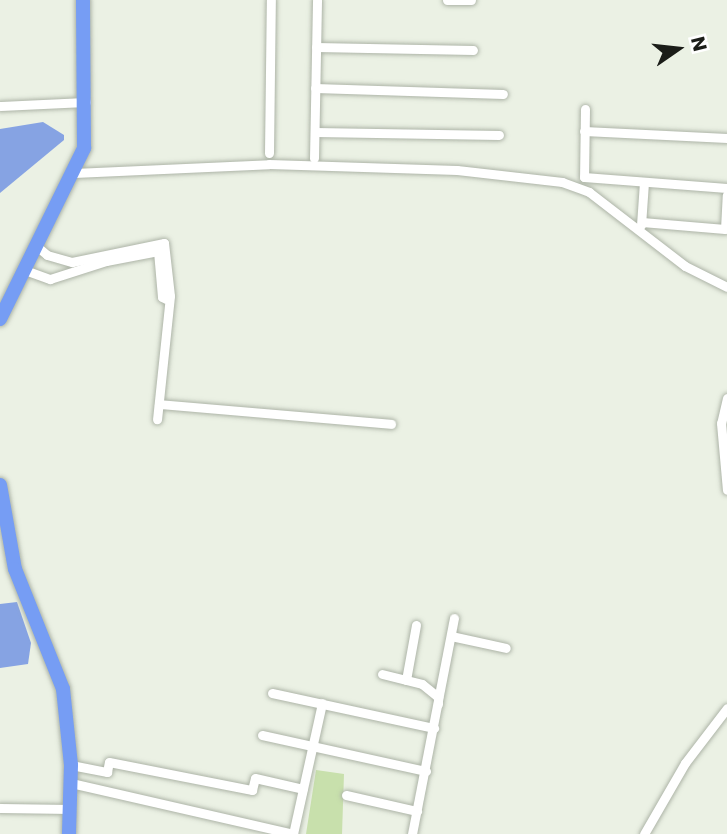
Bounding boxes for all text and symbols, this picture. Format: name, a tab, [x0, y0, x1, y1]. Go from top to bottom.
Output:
north arrow	[643, 14, 713, 84]
text: N	[684, 34, 714, 54]

